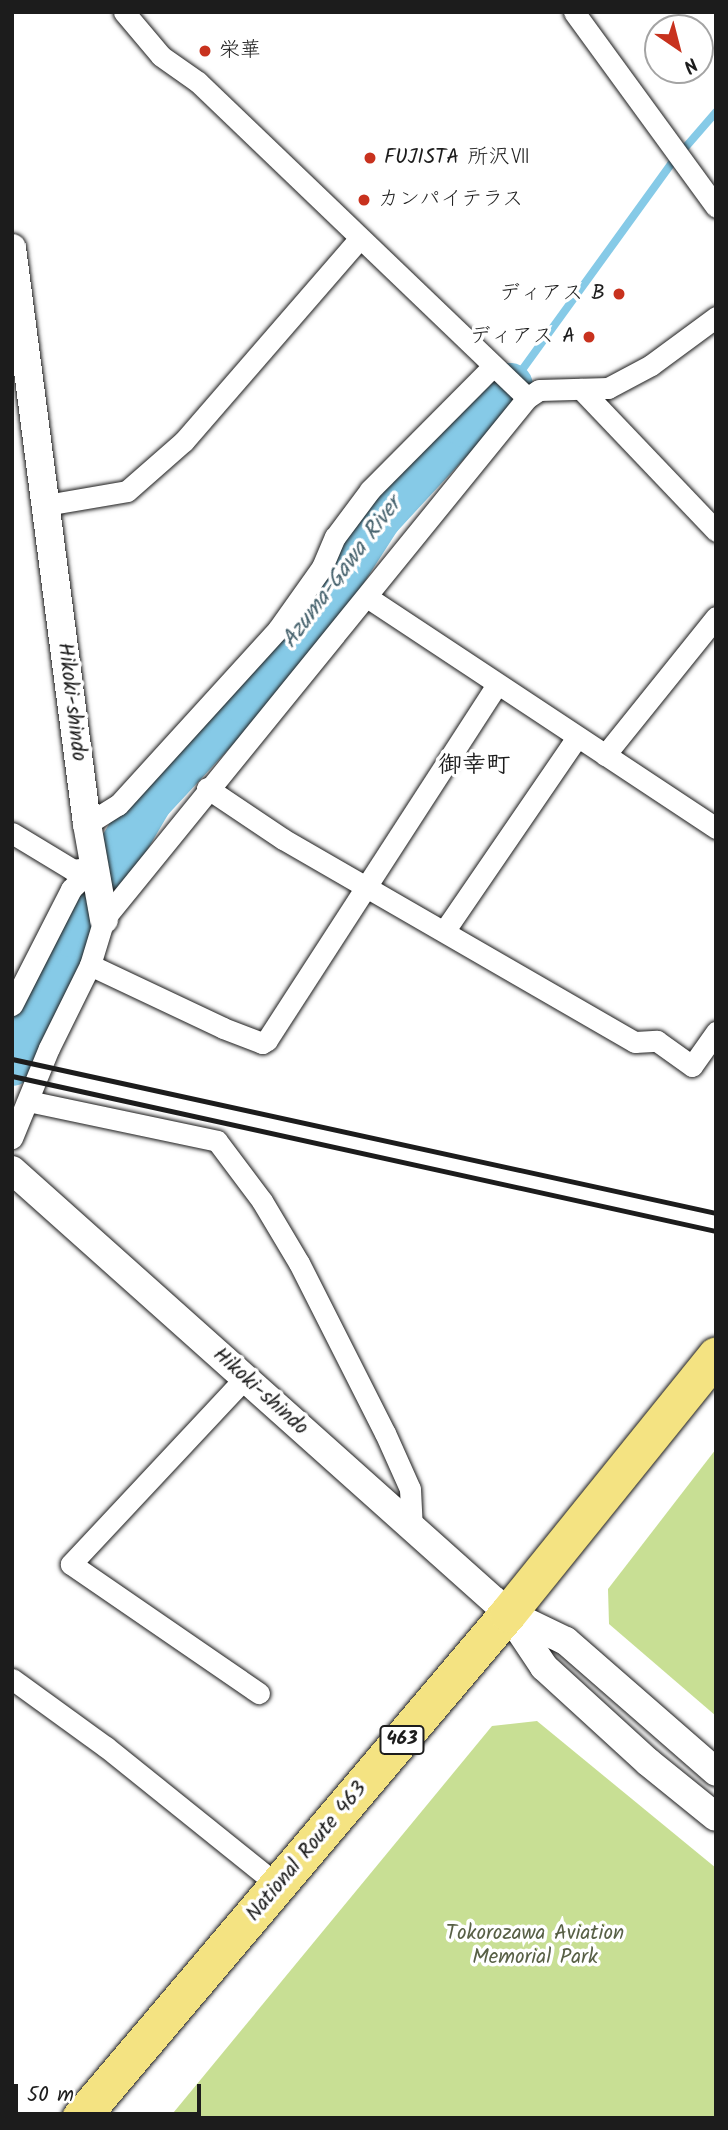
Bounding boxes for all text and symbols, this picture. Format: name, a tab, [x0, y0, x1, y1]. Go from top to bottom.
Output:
north arrow	[644, 14, 714, 84]
place label: 栄華	[219, 38, 261, 64]
marker: 栄華	[197, 43, 213, 59]
text: N	[676, 49, 703, 80]
place label: FUJISTA 所沢Ⅶ	[384, 145, 530, 171]
marker: FUJISTA 所沢Ⅶ	[362, 150, 378, 166]
place label: カンパイテラス	[378, 187, 525, 213]
marker: カンパイテラス	[356, 192, 372, 208]
place label: ディアス B	[499, 281, 605, 307]
marker: ディアス B	[611, 286, 627, 302]
place label: ディアス A	[470, 324, 575, 350]
marker: ディアス A	[581, 329, 597, 345]
water label: Azuma-Gawa River	[276, 492, 408, 654]
street label: Hikoki-shindo	[51, 641, 91, 763]
district label: 御幸町	[438, 752, 510, 780]
street label: Hikoki-shindo	[207, 1343, 313, 1441]
road number: 463	[379, 1724, 425, 1756]
street label: National Route 463	[241, 1777, 373, 1927]
park label: Tokorozawa Aviation Memorial Park	[446, 1921, 624, 1971]
scale bar	[18, 2070, 205, 2114]
text: 50 m	[27, 2079, 74, 2112]

